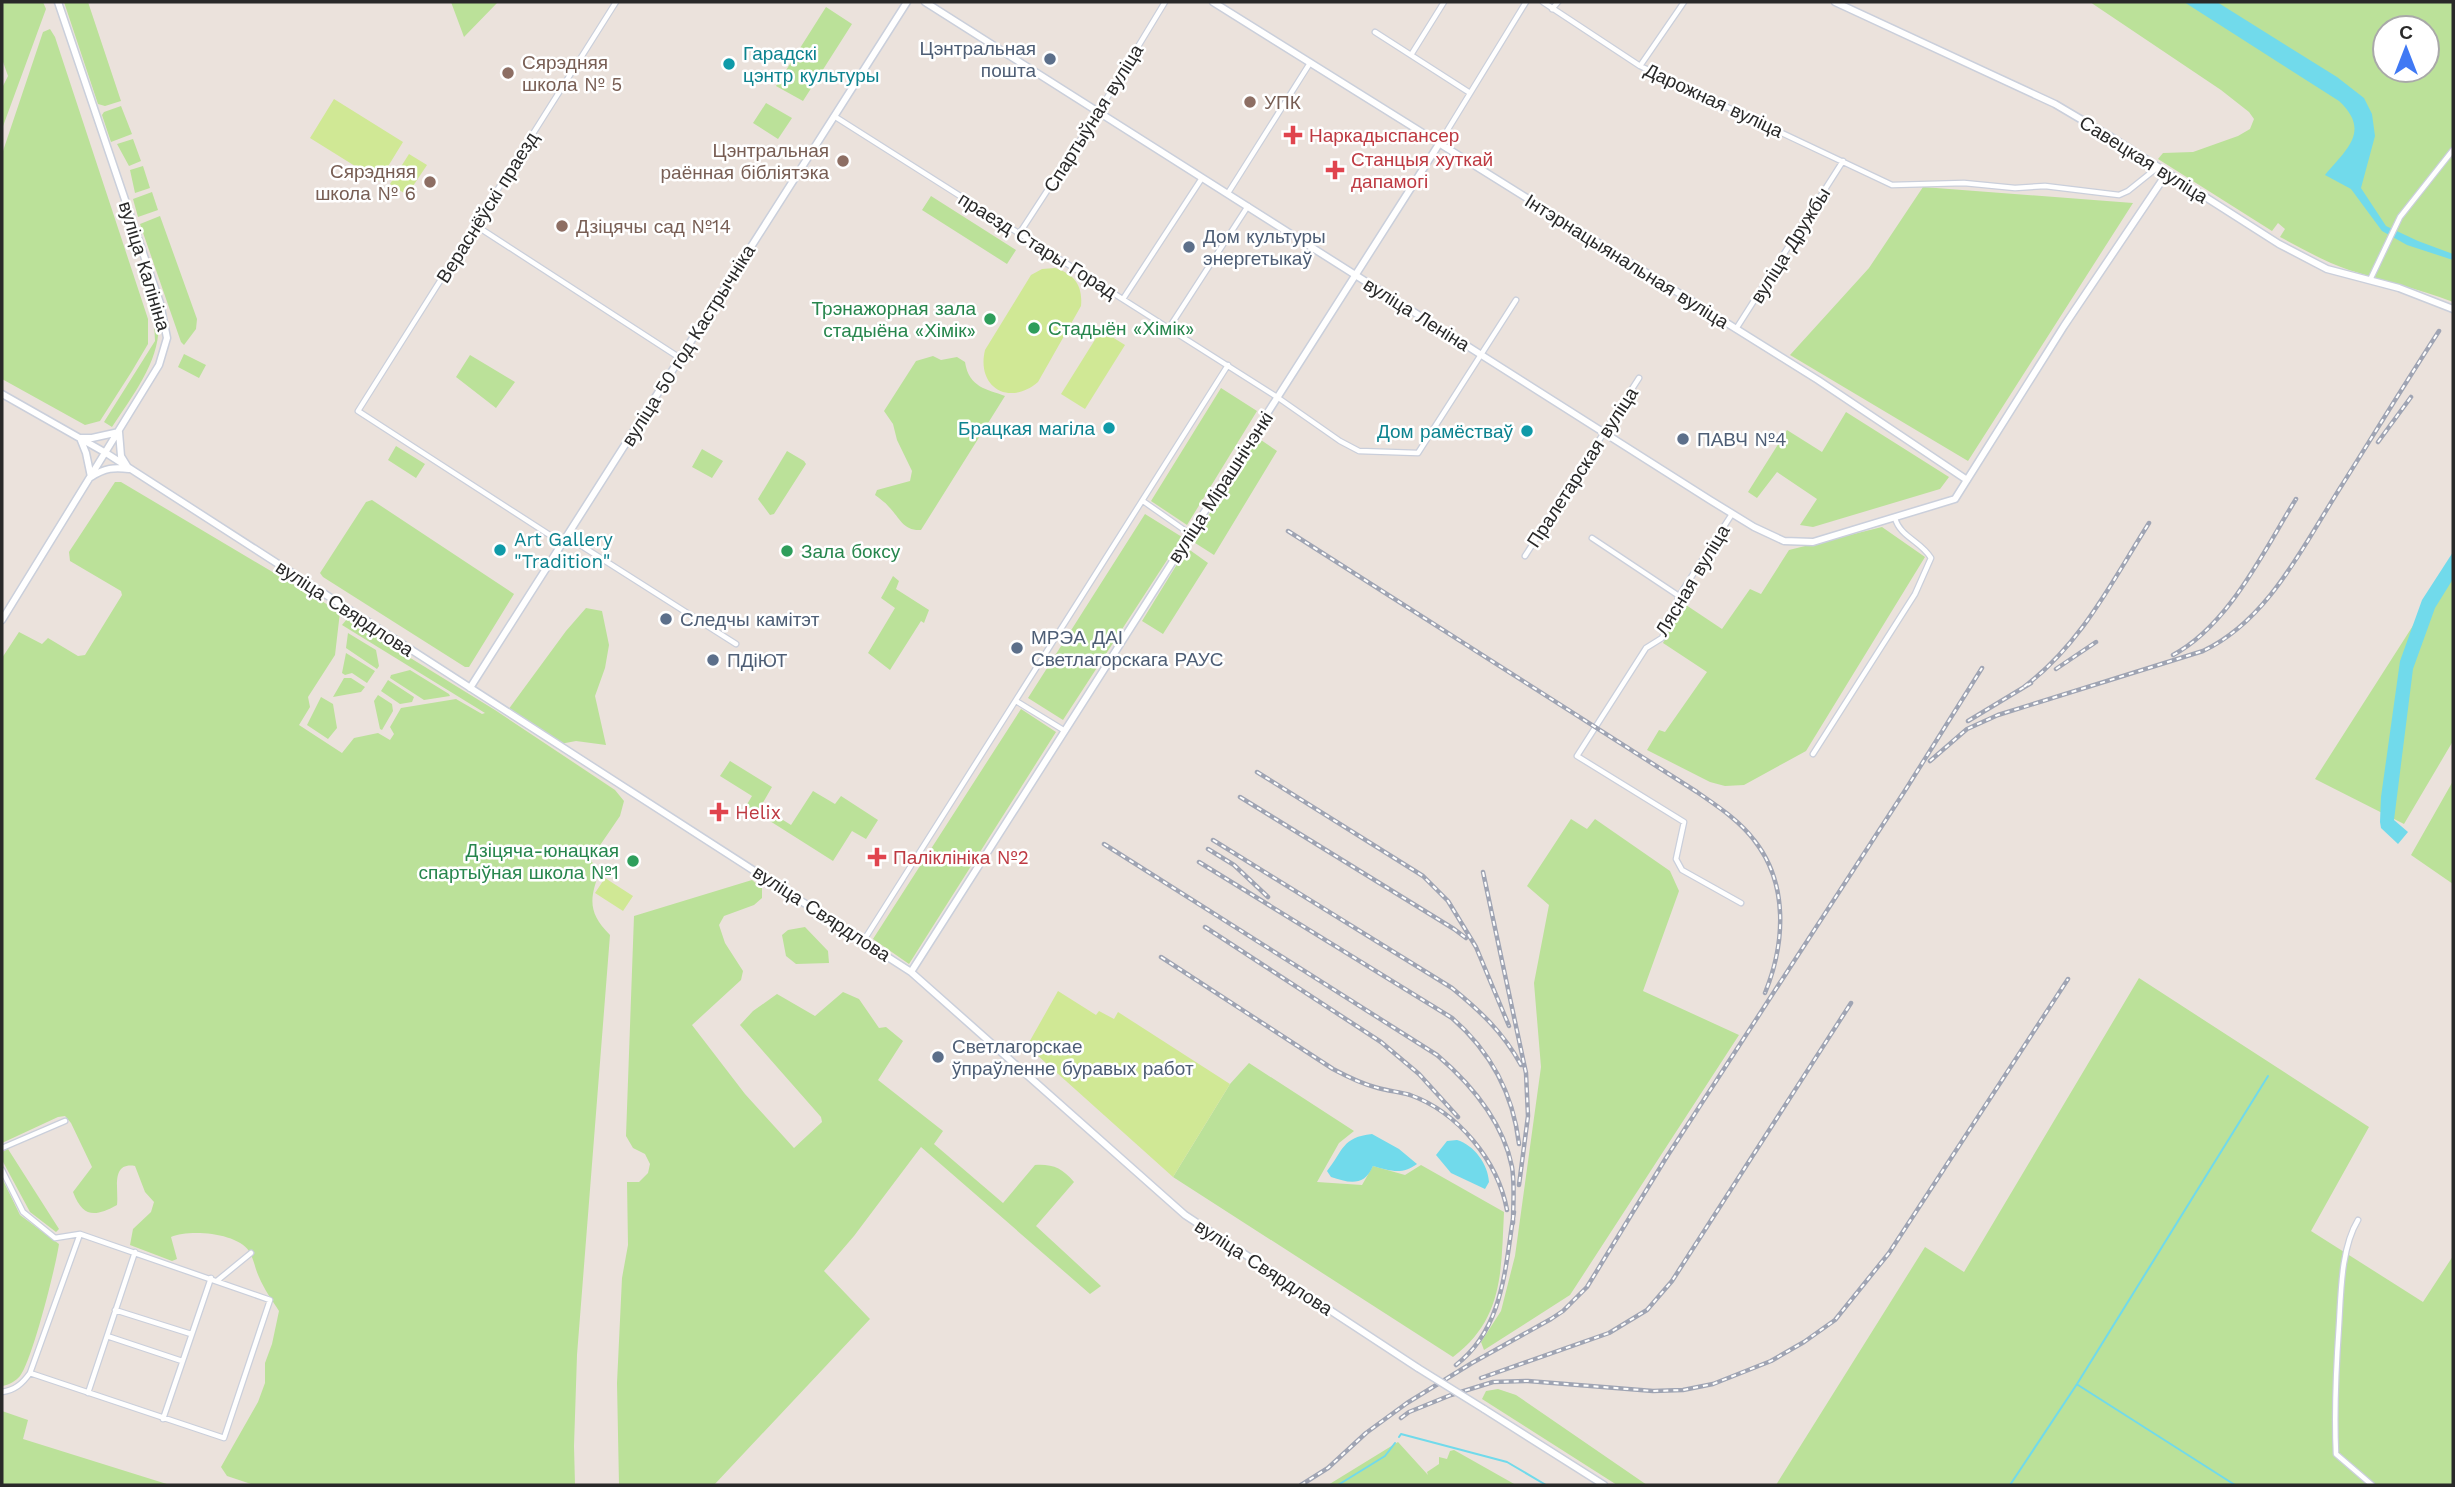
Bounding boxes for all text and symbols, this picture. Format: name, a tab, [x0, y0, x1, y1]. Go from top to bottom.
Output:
north arrow	[2371, 14, 2441, 84]
text: С	[2399, 21, 2413, 44]
place label: Цэнтральная пошта	[920, 37, 1036, 82]
street label: Спартыўная вуліца	[1039, 40, 1148, 196]
place label: Гарадскі цэнтр культуры	[743, 42, 879, 87]
place label: Сярэдняя школа № 5	[522, 51, 622, 96]
marker: Цэнтральная пошта	[1042, 51, 1058, 67]
marker: Гарадскі цэнтр культуры	[721, 56, 737, 72]
street label: Дарожная вуліца	[1641, 58, 1787, 143]
marker: Сярэдняя школа № 5	[500, 65, 516, 81]
place label: УПК	[1264, 91, 1301, 114]
marker: УПК	[1242, 94, 1258, 110]
street label: Савецкая вуліца	[2075, 111, 2213, 208]
place label: Наркадыспансер	[1309, 124, 1459, 147]
marker: Наркадыспансер	[1283, 125, 1303, 145]
street label: Вераснёўскі праезд	[432, 127, 543, 287]
place label: Цэнтральная раённая бібліятэка	[661, 139, 829, 184]
place label: Станцыя хуткай дапамогі	[1351, 148, 1493, 193]
marker: Цэнтральная раённая бібліятэка	[835, 153, 851, 169]
place label: Сярэдняя школа № 6	[315, 160, 416, 205]
marker: Станцыя хуткай дапамогі	[1325, 160, 1345, 180]
marker: Сярэдняя школа № 6	[422, 174, 438, 190]
street label: вуліца Дружбы	[1746, 183, 1835, 308]
street label: праезд Стары Горад	[954, 187, 1121, 304]
street label: Інтэрнацыянальная вуліца	[1521, 189, 1733, 334]
street label: вуліца Калініна	[114, 198, 175, 334]
place label: Дзіцячы сад №14	[576, 215, 731, 238]
marker: Дзіцячы сад №14	[554, 218, 570, 234]
place label: Дом культуры энергетыкаў	[1203, 225, 1326, 270]
marker: Дом культуры энергетыкаў	[1181, 239, 1197, 255]
street label: вуліца 50 год Кастрычніка	[617, 240, 760, 450]
street label: вуліца Леніна	[1359, 273, 1474, 356]
place label: Трэнажорная зала стадыёна «Хімік»	[812, 297, 976, 342]
marker: Трэнажорная зала стадыёна «Хімік»	[982, 311, 998, 327]
place label: Стадыён «Хімік»	[1048, 317, 1194, 340]
marker: Стадыён «Хімік»	[1026, 320, 1042, 336]
street label: Пралетарская вуліца	[1522, 382, 1643, 552]
street label: вуліца Мірашнічэнкі	[1163, 407, 1278, 567]
place label: Брацкая магіла	[958, 417, 1095, 440]
marker: Брацкая магіла	[1101, 420, 1117, 436]
place label: Дом рамёстваў	[1377, 420, 1513, 443]
marker: Дом рамёстваў	[1519, 423, 1535, 439]
place label: ПАВЧ №4	[1697, 428, 1787, 451]
marker: ПАВЧ №4	[1675, 431, 1691, 447]
street label: Лясная вуліца	[1650, 520, 1735, 640]
place label: Art Gallery "Tradition"	[514, 528, 613, 573]
place label: Зала боксу	[801, 540, 901, 563]
marker: Art Gallery "Tradition"	[492, 542, 508, 558]
marker: Зала боксу	[779, 543, 795, 559]
street label: вуліца Свярдлова	[272, 555, 418, 662]
place label: Следчы камітэт	[680, 608, 820, 631]
marker: Следчы камітэт	[658, 611, 674, 627]
place label: МРЭА ДАІ Светлагорскага РАУС	[1031, 626, 1224, 671]
marker: МРЭА ДАІ Светлагорскага РАУС	[1009, 640, 1025, 656]
place label: ПДіЮТ	[727, 649, 788, 672]
marker: ПДіЮТ	[705, 652, 721, 668]
place label: Helix	[735, 801, 781, 824]
marker: Helix	[709, 802, 729, 822]
place label: Дзіцяча-юнацкая спартыўная школа №1	[419, 839, 619, 884]
place label: Паліклініка №2	[893, 846, 1029, 869]
marker: Паліклініка №2	[867, 847, 887, 867]
marker: Дзіцяча-юнацкая спартыўная школа №1	[625, 853, 641, 869]
street label: вуліца Свярдлова	[749, 860, 895, 967]
place label: Светлагорскае ўпраўленне буравых работ	[952, 1035, 1194, 1080]
marker: Светлагорскае ўпраўленне буравых работ	[930, 1049, 946, 1065]
street label: вуліца Свярдлова	[1191, 1214, 1337, 1321]

